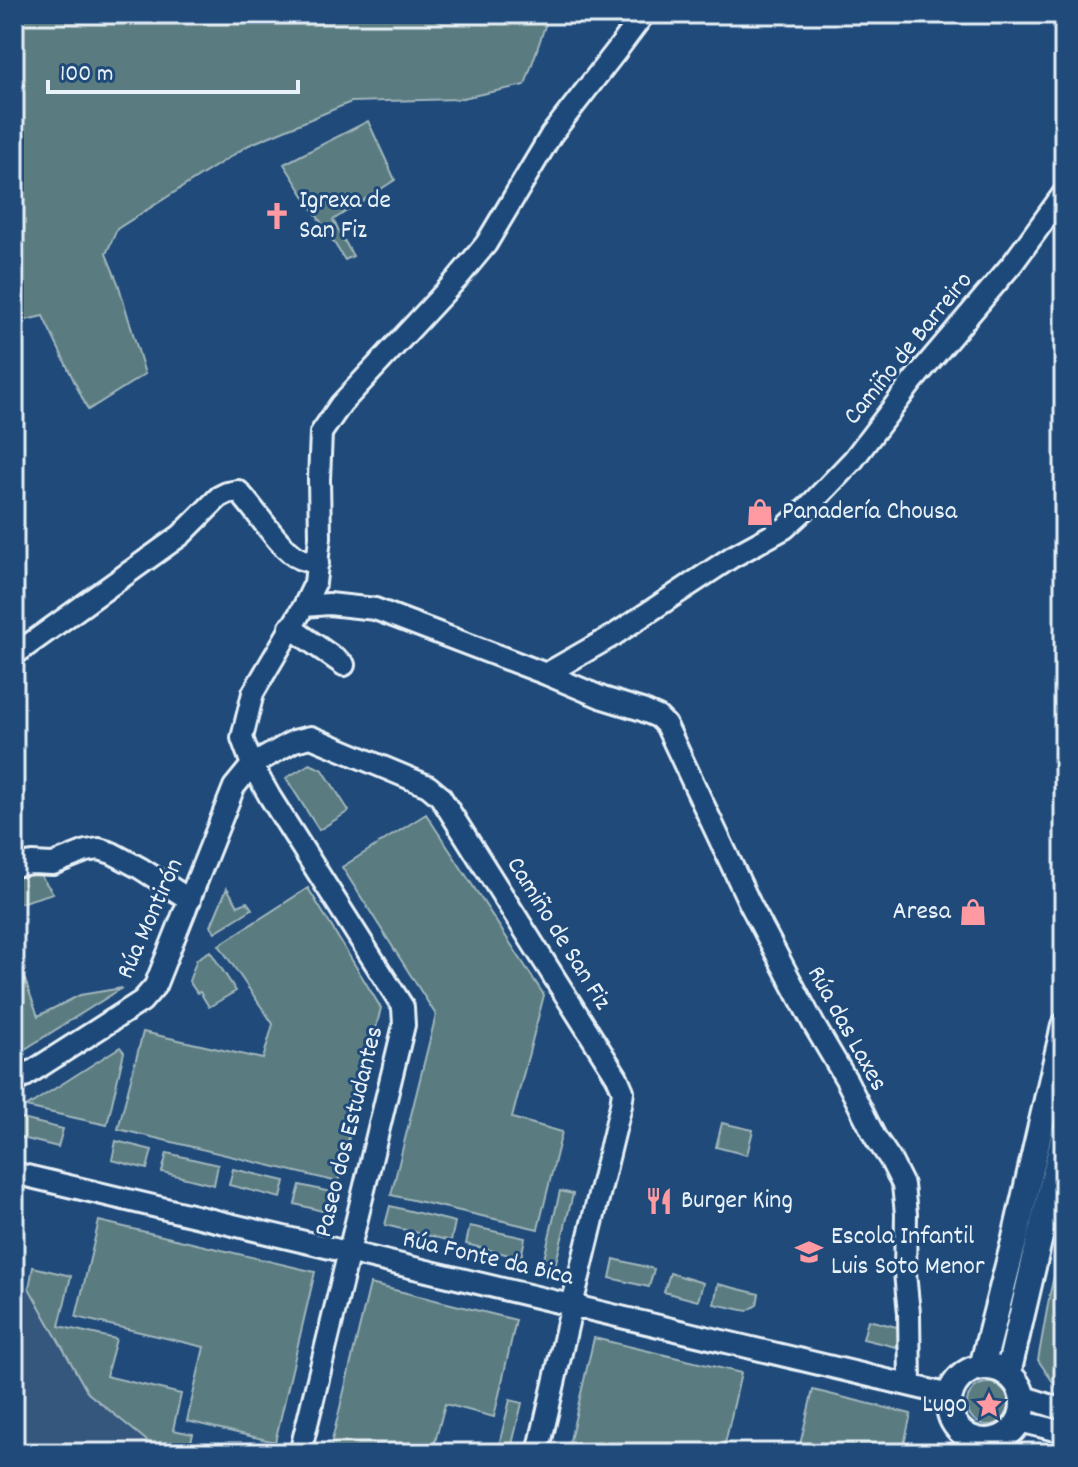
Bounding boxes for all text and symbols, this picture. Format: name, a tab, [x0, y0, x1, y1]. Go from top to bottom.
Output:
scale bar	[48, 44, 298, 94]
text: 100 m	[60, 58, 113, 92]
place label: Igrexa de San Fiz	[299, 183, 391, 250]
church icon: Igrexa de San Fiz	[262, 201, 292, 231]
street label: Camiño de Barreiro	[835, 264, 983, 434]
place label: Panadería Chousa	[782, 494, 958, 531]
shop icon: Panadería Chousa	[745, 497, 775, 527]
street label: Camiño de San Fiz	[496, 850, 620, 1018]
street label: Rúa Montirón	[108, 853, 194, 985]
place label: Aresa	[893, 894, 952, 931]
shop icon: Aresa	[958, 897, 988, 927]
street label: Rúa das Laxes	[796, 960, 896, 1098]
street label: Paseo dos Estudantes	[306, 1022, 394, 1242]
place label: Burger King	[681, 1183, 793, 1220]
restaurant icon: Burger King	[644, 1186, 674, 1216]
place label: Escola Infantil Luis Soto Menor	[831, 1219, 985, 1286]
street label: Rúa Fonte da Bica	[399, 1221, 578, 1297]
school or university icon: Escola Infantil Luis Soto Menor	[794, 1237, 824, 1267]
place label: Lugo	[922, 1387, 967, 1424]
place icon: Lugo	[974, 1390, 1004, 1420]

